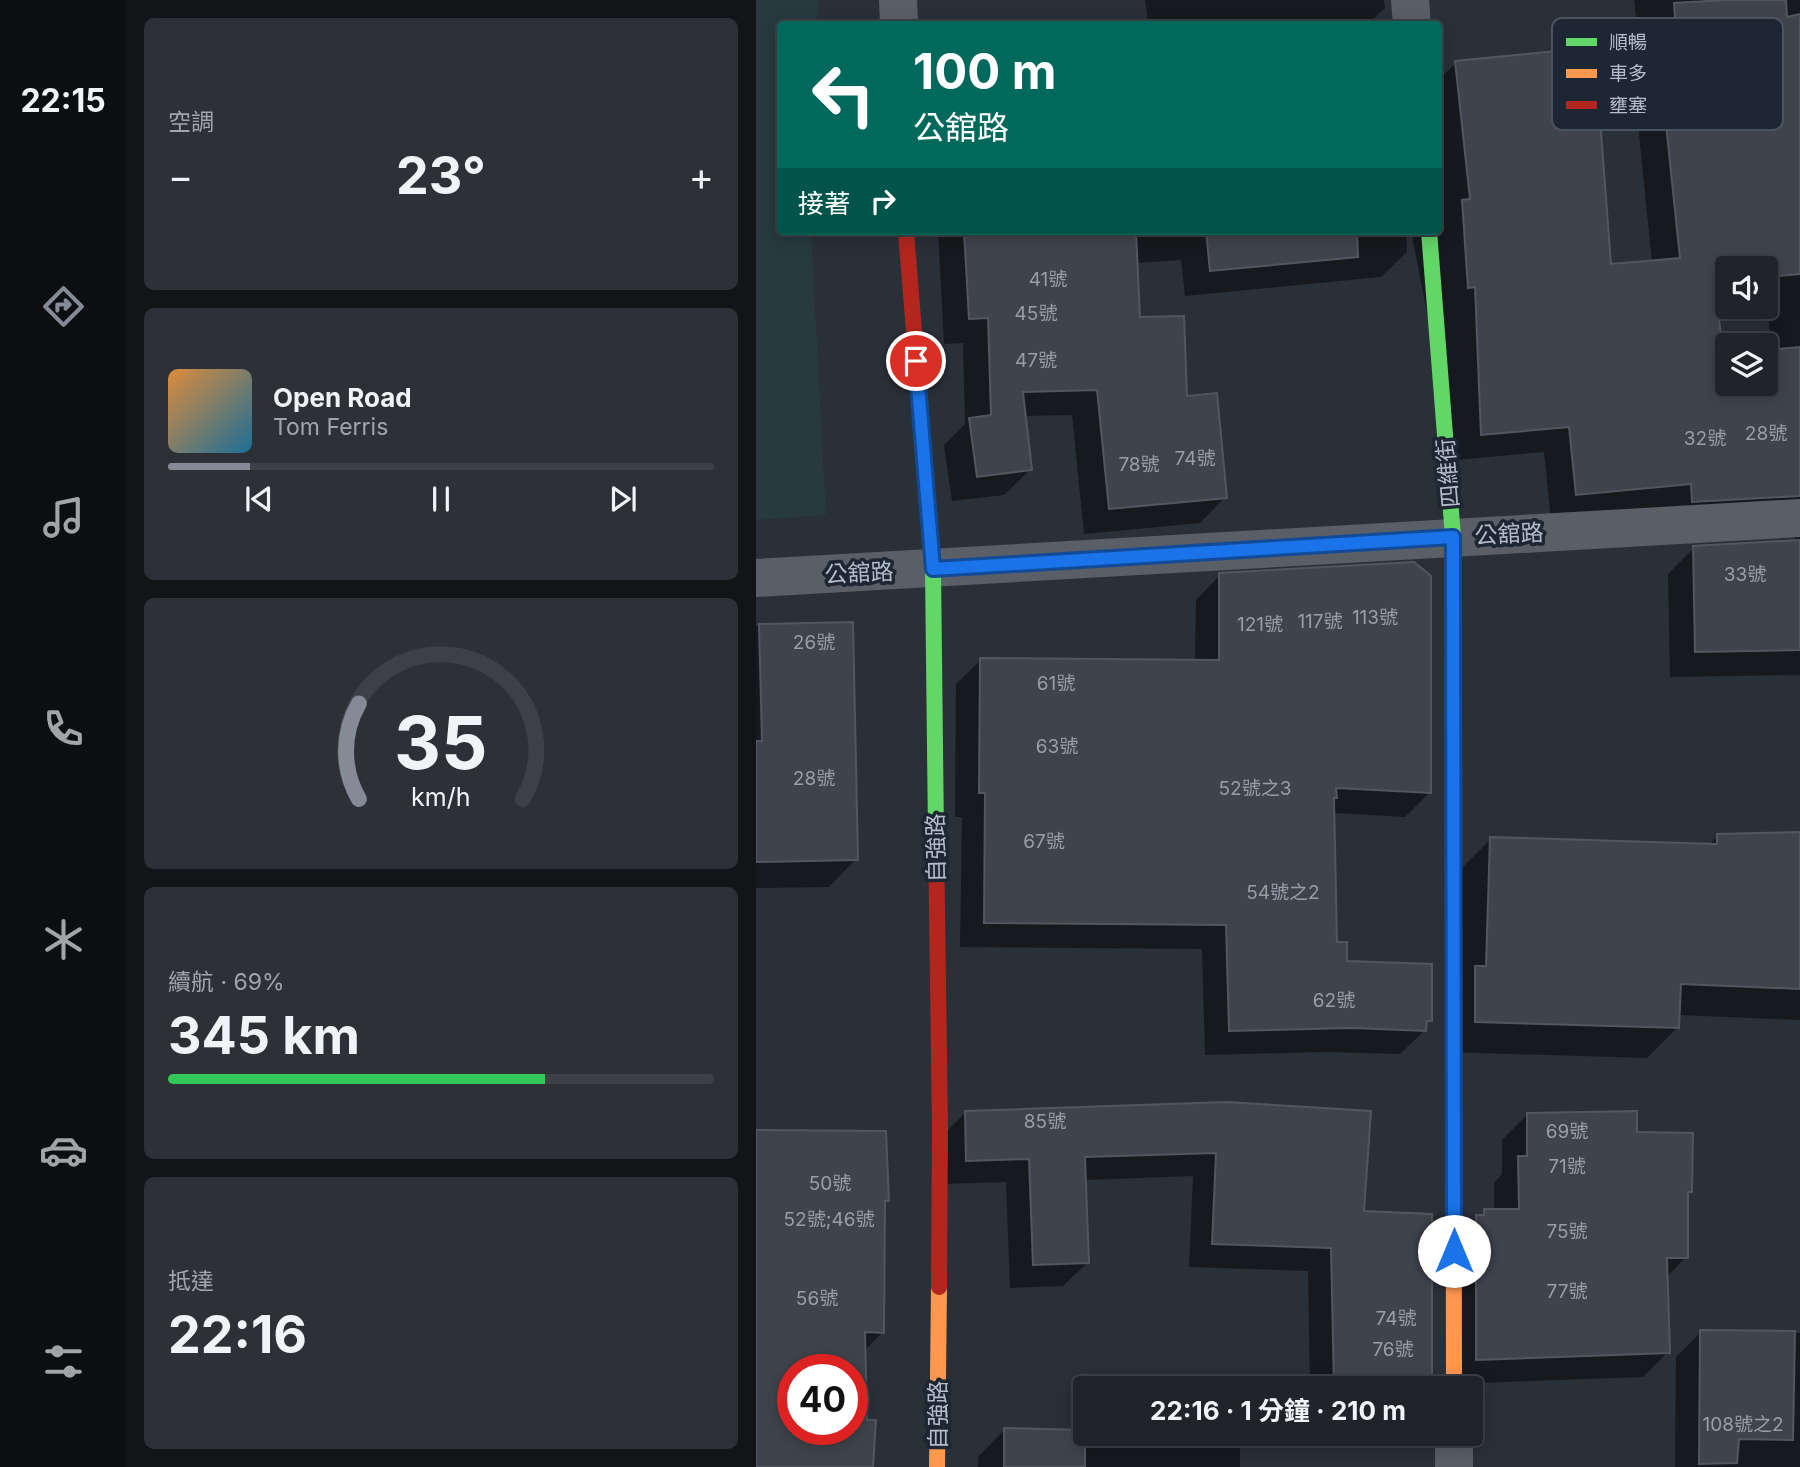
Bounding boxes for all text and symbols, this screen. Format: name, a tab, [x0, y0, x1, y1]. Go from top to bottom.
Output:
legend	[1552, 18, 1783, 130]
text: 順暢	[1609, 31, 1647, 54]
text: 100 m	[913, 42, 1057, 101]
icon: left	[798, 49, 889, 140]
text: 車多	[1609, 62, 1647, 85]
text: 22:15	[20, 81, 106, 120]
text: 壅塞	[1609, 94, 1647, 117]
text: 空調	[168, 108, 214, 136]
text: 公舘路	[913, 108, 1009, 147]
text: 23°	[396, 144, 486, 207]
text: −	[168, 153, 193, 199]
text: +	[689, 153, 714, 199]
icon: right	[864, 182, 902, 220]
text: 接著	[798, 188, 850, 219]
map controls	[1715, 256, 1778, 396]
button: sound	[1715, 256, 1778, 319]
house number: 41號	[1029, 268, 1067, 291]
icon: directions	[39, 282, 88, 331]
house number: 45號	[1015, 302, 1057, 325]
pin	[886, 331, 946, 391]
button: layers	[1715, 333, 1778, 396]
icon: arrive	[897, 342, 935, 380]
house number: 47號	[1015, 349, 1057, 372]
text: Open Road	[273, 382, 412, 413]
text: Tom Ferris	[273, 413, 388, 441]
house number: 28號	[1745, 422, 1787, 445]
house number: 32號	[1684, 427, 1726, 450]
street label: 四維街	[1431, 437, 1465, 509]
house number: 74號	[1175, 447, 1215, 470]
house number: 78號	[1118, 453, 1160, 476]
icon: previous	[240, 480, 278, 518]
icon: pause	[422, 480, 460, 518]
icon: next	[604, 480, 642, 518]
icon: music	[39, 493, 88, 542]
street label: 公舘路	[1474, 518, 1544, 550]
street label: 公舘路	[824, 557, 894, 589]
house number: 33號	[1724, 563, 1766, 586]
house number: 113號	[1352, 606, 1398, 629]
house number: 117號	[1297, 610, 1343, 633]
house number: 121號	[1237, 613, 1283, 636]
house number: 26號	[793, 631, 835, 654]
house number: 61號	[1037, 672, 1075, 695]
text: 35	[394, 699, 488, 788]
icon: phone	[39, 704, 88, 753]
house number: 63號	[1036, 735, 1078, 758]
house number: 28號	[793, 767, 835, 790]
house number: 52號之3	[1219, 777, 1291, 800]
text: km/h	[411, 782, 471, 812]
street label: 自強路	[921, 813, 951, 883]
house number: 67號	[1023, 830, 1065, 853]
house number: 54號之2	[1246, 881, 1320, 904]
icon: climate	[39, 915, 88, 964]
text: 續航 · 69%	[168, 968, 285, 996]
house number: 62號	[1313, 989, 1355, 1012]
text: 345 km	[168, 1004, 360, 1067]
house number: 85號	[1024, 1110, 1066, 1133]
house number: 69號	[1546, 1120, 1588, 1143]
icon: car	[39, 1126, 88, 1175]
house number: 71號	[1548, 1155, 1586, 1178]
house number: 50號	[809, 1172, 851, 1195]
house number: 52號;46號	[784, 1208, 874, 1231]
position arrow	[1417, 1214, 1491, 1288]
house number: 75號	[1546, 1220, 1588, 1243]
text: 抵達	[168, 1267, 214, 1295]
house number: 77號	[1547, 1280, 1587, 1303]
house number: 56號	[796, 1287, 838, 1310]
text: 22:16	[168, 1303, 307, 1366]
house number: 74號	[1376, 1307, 1416, 1330]
icon: filters	[39, 1337, 88, 1386]
house number: 76號	[1372, 1338, 1414, 1361]
speed limit sign: 40	[777, 1354, 868, 1445]
street label: 自強路	[924, 1381, 952, 1450]
text: 22:16 · 1 分鐘 · 210 m	[1150, 1395, 1406, 1426]
house number: 108號之2	[1702, 1413, 1784, 1436]

